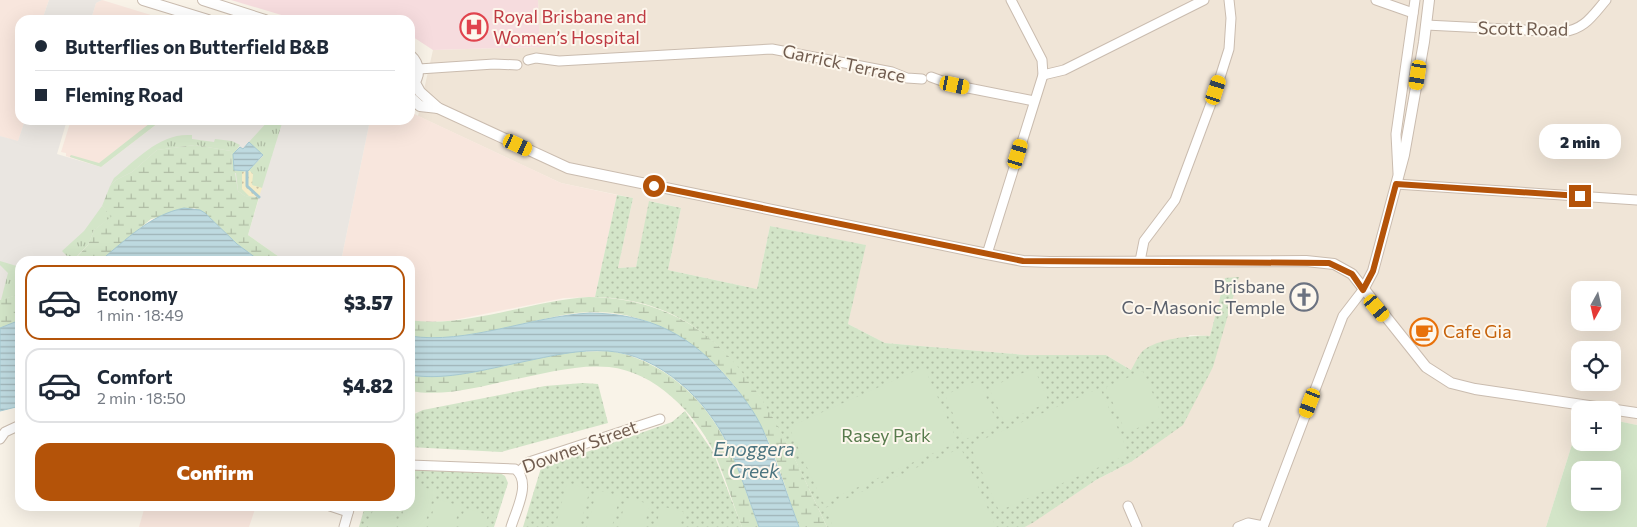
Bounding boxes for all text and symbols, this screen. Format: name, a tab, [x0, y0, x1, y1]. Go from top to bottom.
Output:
place label: Royal Brisbane and Women’s Hospital	[493, 5, 647, 48]
hospital icon: Royal Brisbane and Women’s Hospital	[459, 12, 489, 42]
street label: Scott Road	[1478, 16, 1568, 40]
text: Butterflies on Butterfield B&B	[65, 35, 329, 58]
street label: Garrick Terrace	[781, 39, 908, 87]
car	[1408, 59, 1427, 91]
car	[1204, 73, 1227, 107]
car	[938, 75, 971, 95]
text: Fleming Road	[65, 83, 183, 106]
callout: 2 min	[1539, 124, 1621, 158]
car	[501, 132, 534, 158]
text: 2 min	[1560, 132, 1600, 151]
car	[1006, 137, 1029, 171]
route start	[643, 175, 665, 197]
route end	[1569, 185, 1591, 207]
place label: Brisbane Co-Masonic Temple	[1122, 275, 1285, 318]
icon: car	[37, 280, 82, 325]
north arrow	[1571, 281, 1621, 331]
map controls	[1571, 281, 1621, 511]
text: Economy	[97, 282, 178, 305]
church icon: Brisbane Co-Masonic Temple	[1289, 282, 1319, 312]
text: $3.57	[344, 291, 393, 314]
car	[1361, 292, 1392, 324]
text: 1 min · 18:49	[97, 305, 184, 324]
cafe icon: Cafe Gia	[1409, 317, 1439, 347]
place label: Cafe Gia	[1443, 320, 1512, 342]
button: locate	[1571, 341, 1621, 391]
icon: car	[37, 363, 82, 408]
text: Comfort	[97, 365, 173, 388]
text: $4.82	[342, 374, 393, 397]
car	[1297, 386, 1322, 420]
text: 2 min · 18:50	[97, 388, 186, 407]
button: +	[1571, 401, 1621, 451]
street label: Downey Street	[519, 415, 640, 477]
park label: Rasey Park	[841, 424, 931, 446]
water label: Enoggera Creek	[713, 437, 795, 482]
button: Confirm	[35, 443, 395, 501]
button: −	[1571, 461, 1621, 511]

